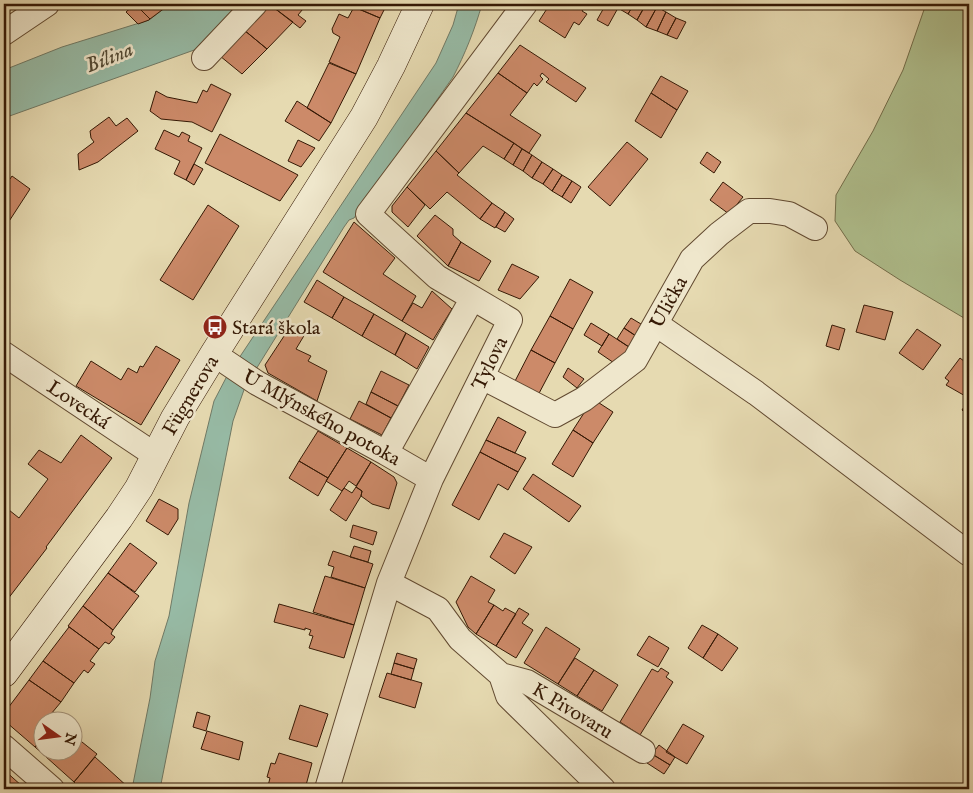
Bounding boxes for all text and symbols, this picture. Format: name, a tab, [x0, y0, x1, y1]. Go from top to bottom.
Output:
water label: Bílina	[82, 37, 137, 80]
street label: Ulička	[645, 272, 694, 333]
bus stop icon: Stará škola	[202, 314, 228, 340]
place label: Stará škola	[232, 316, 321, 341]
street label: Tylova	[467, 332, 514, 395]
street label: Fügnerova	[158, 351, 225, 440]
street label: U Mlýnského potoka	[238, 365, 405, 472]
street label: Lovecká	[42, 375, 115, 436]
street label: K Pivovaru	[527, 677, 617, 745]
north arrow	[32, 710, 82, 760]
text: N	[59, 730, 80, 747]

